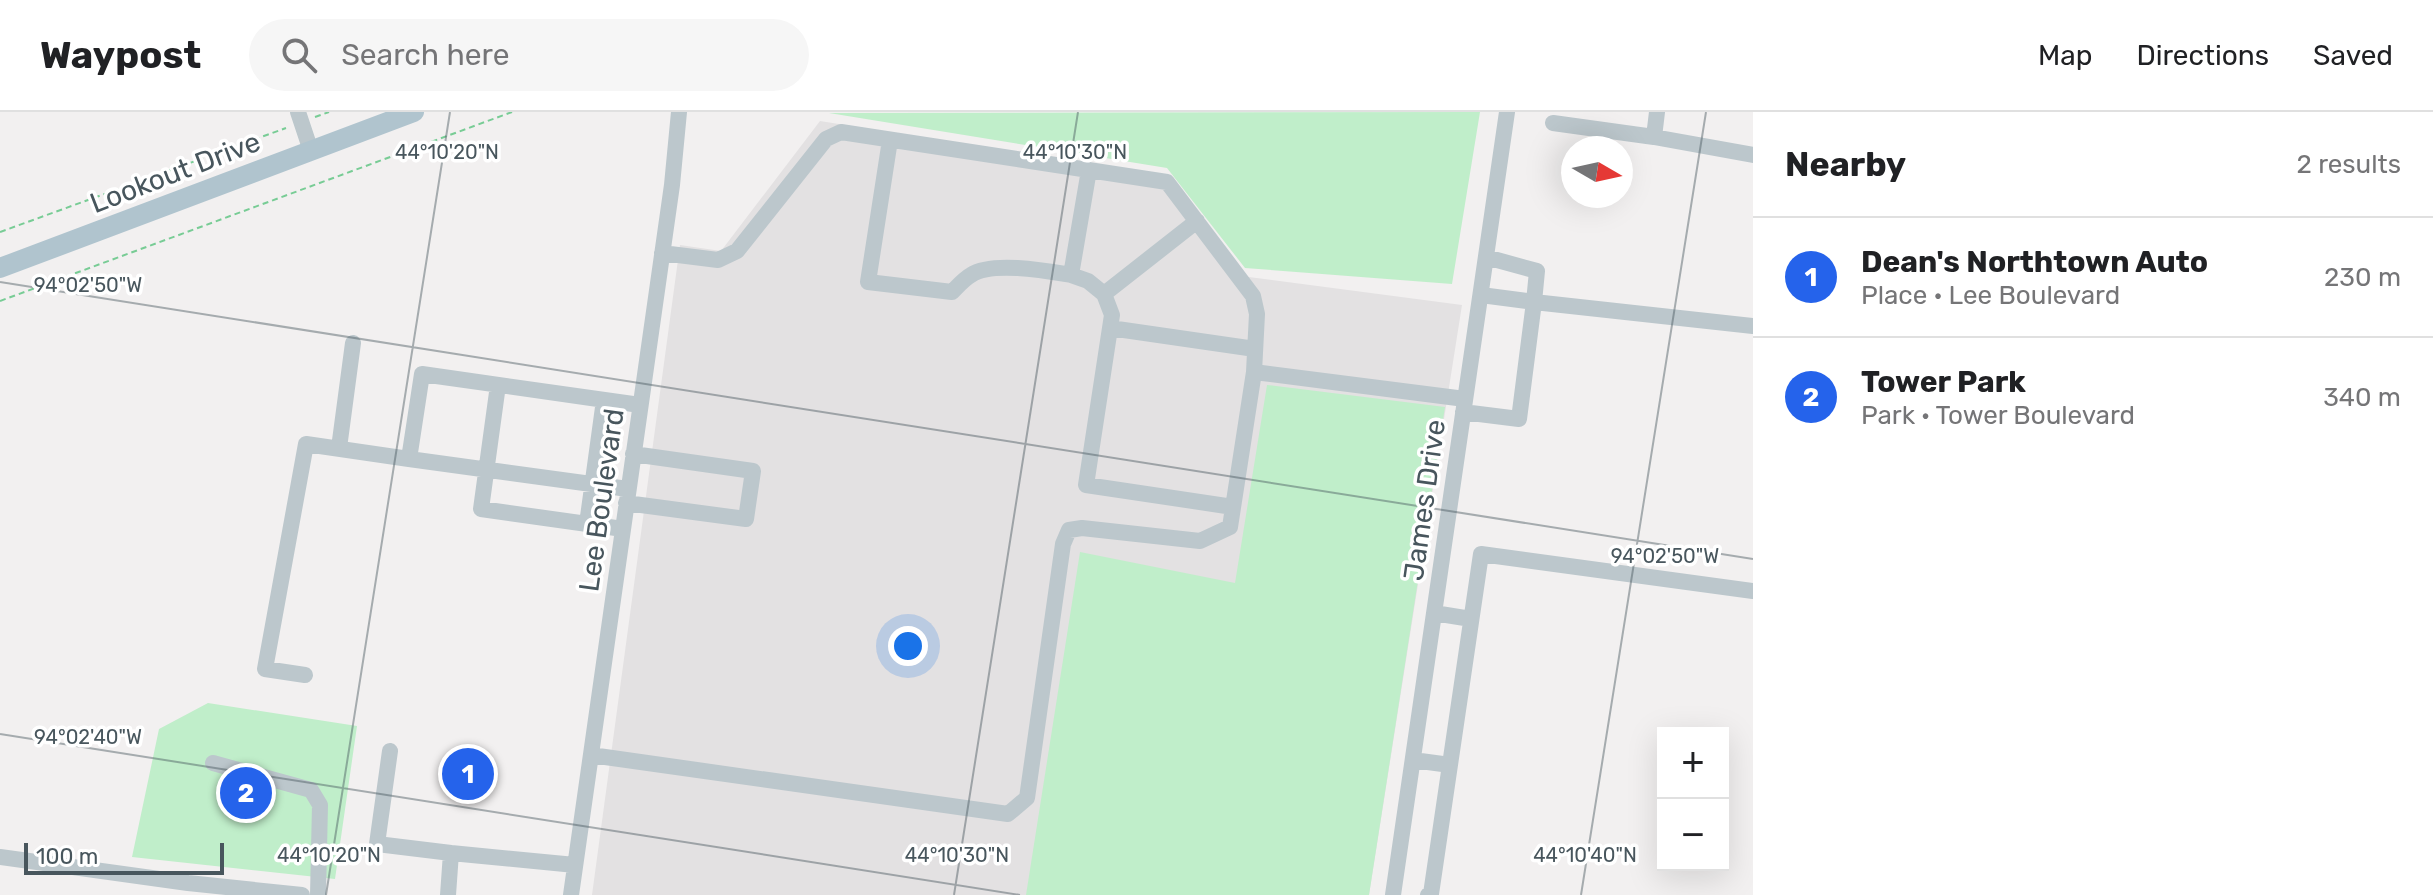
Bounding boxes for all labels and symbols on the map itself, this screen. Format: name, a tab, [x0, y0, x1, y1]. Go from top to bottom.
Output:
street label: Lookout Drive	[85, 125, 265, 220]
north arrow	[1561, 136, 1633, 208]
text: 44°10'20"N	[395, 140, 499, 164]
text: 44°10'30"N	[1023, 140, 1127, 164]
text: 94°02'50"W	[34, 273, 142, 297]
street label: Lee Boulevard	[572, 406, 631, 594]
street label: James Drive	[1397, 417, 1452, 583]
text: 94°02'50"W	[1611, 544, 1719, 568]
your location	[888, 626, 928, 666]
text: 94°02'40"W	[34, 725, 142, 749]
pin: 1	[442, 744, 494, 804]
pin: 2	[220, 763, 272, 823]
scale bar	[24, 839, 224, 875]
text: 44°10'20"N	[277, 843, 381, 867]
text: 44°10'30"N	[905, 843, 1009, 867]
text: 44°10'40"N	[1533, 843, 1637, 867]

